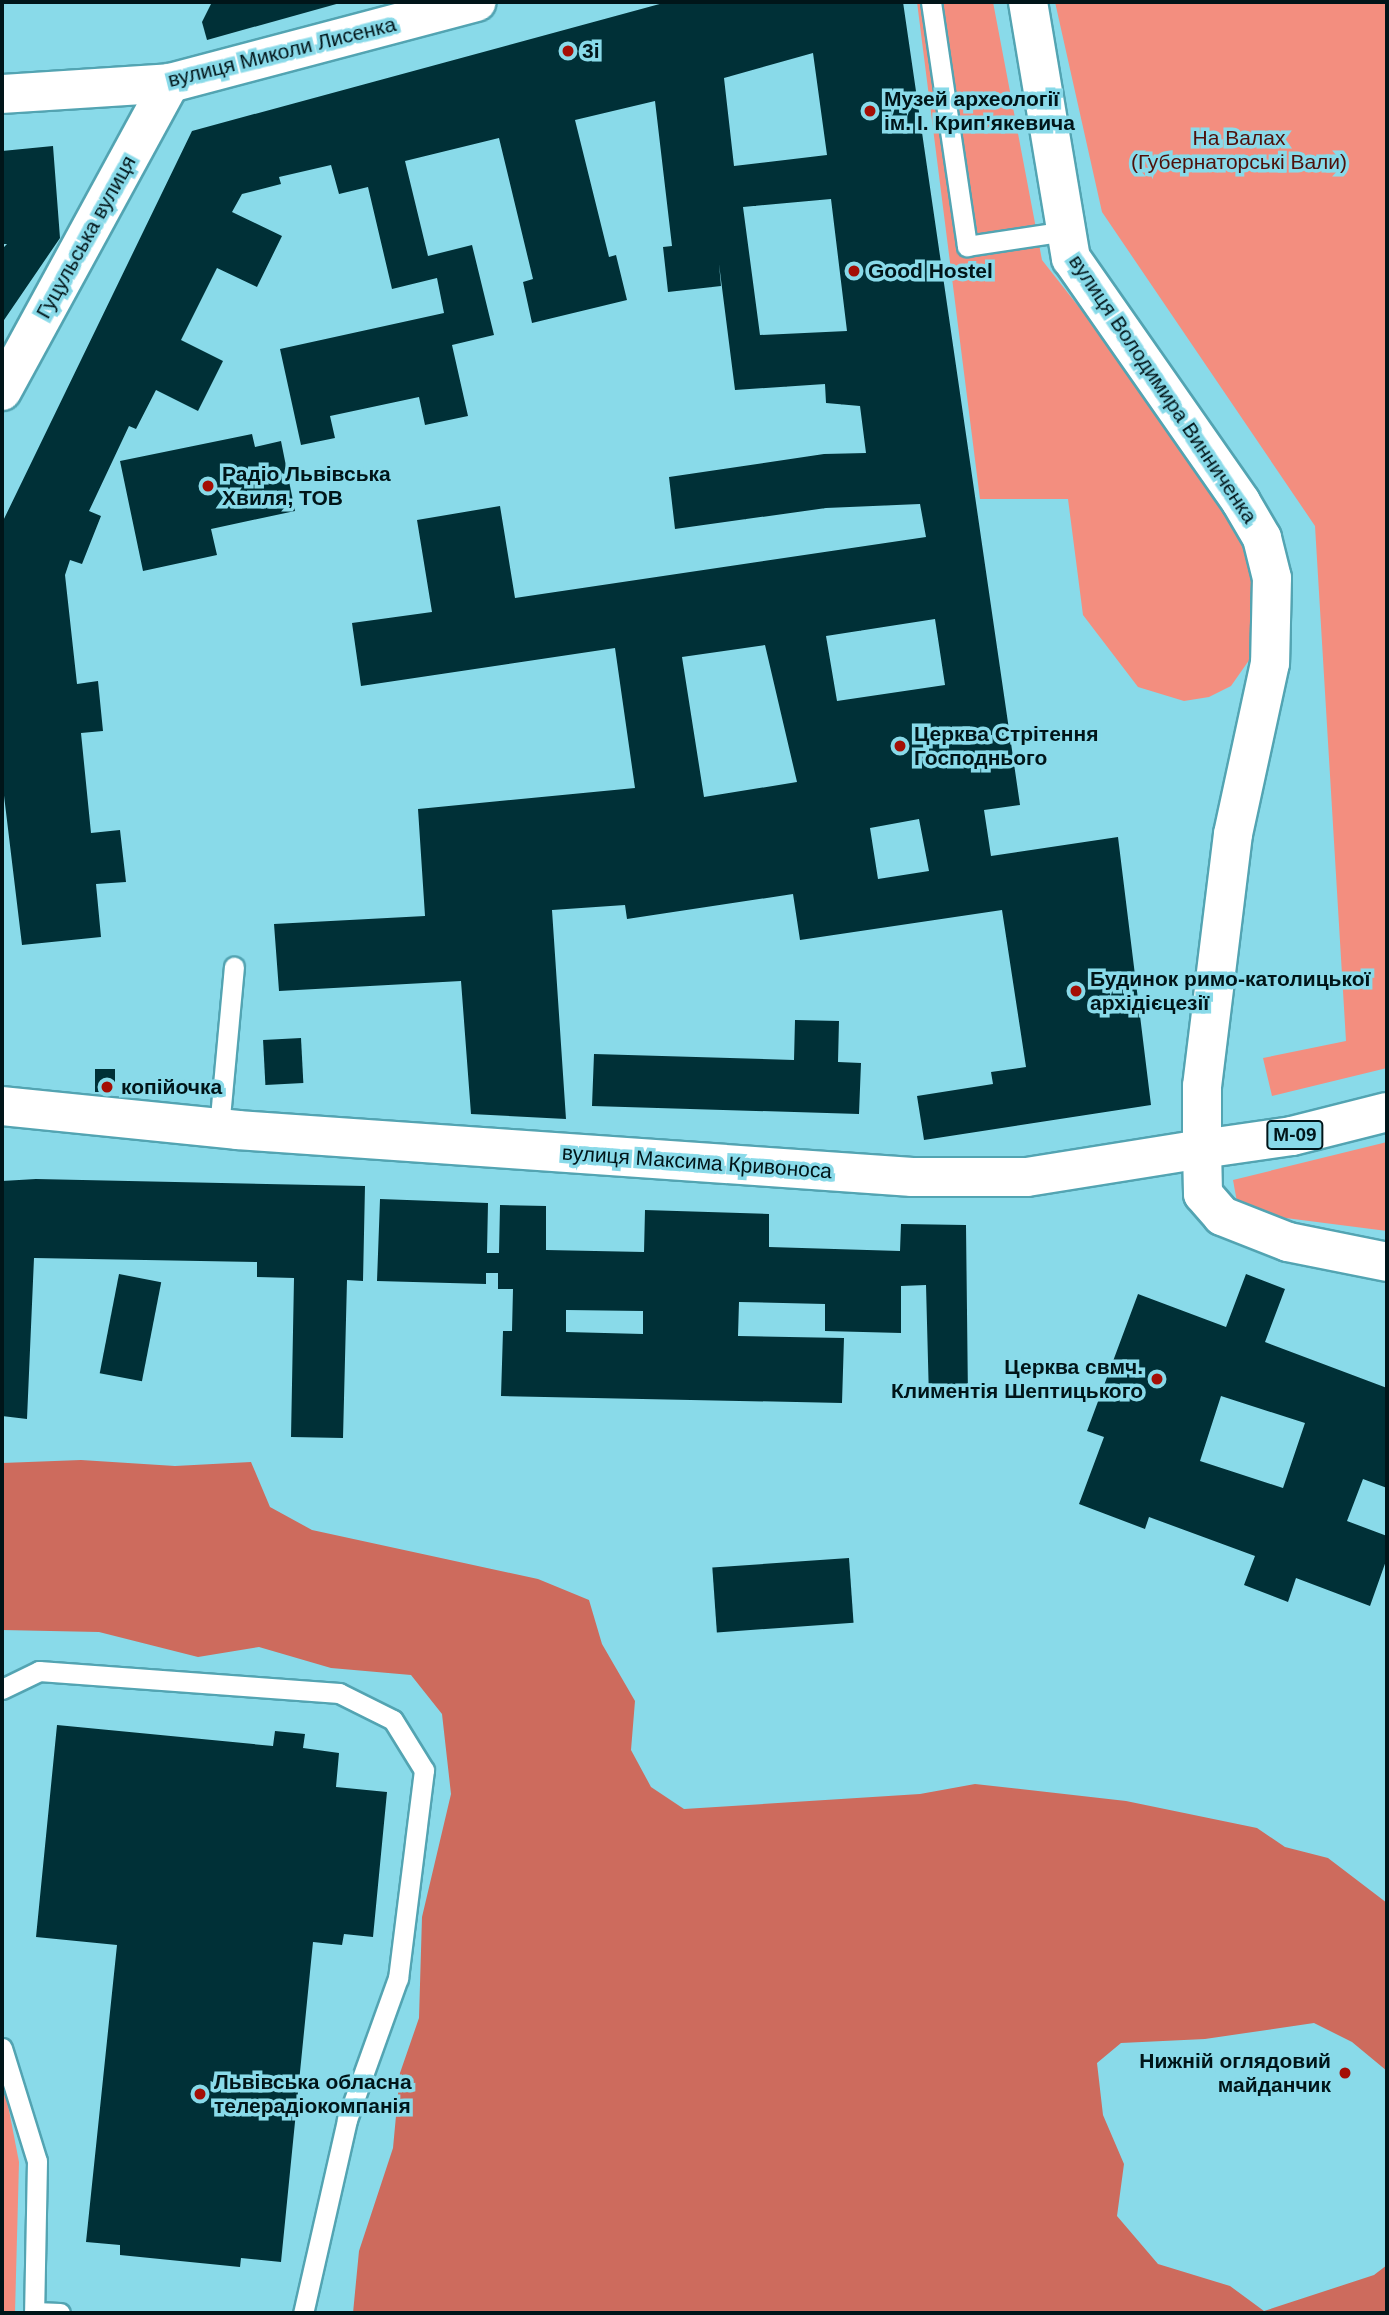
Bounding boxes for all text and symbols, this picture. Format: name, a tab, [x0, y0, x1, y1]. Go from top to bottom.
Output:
street label: вулиця Миколи Лисенка	[165, 11, 399, 93]
place label: 3і	[582, 38, 600, 64]
marker: 3і	[560, 43, 576, 59]
place label: Музей археології ім. І. Крип'якевича	[884, 86, 1075, 136]
marker: Музей археології ім. І. Крип'якевича	[862, 103, 878, 119]
park label: На Валах (Губернаторські Вали)	[1131, 125, 1347, 175]
street label: Гуцульська вулиця	[31, 151, 141, 323]
street label: вулиця Володимира Винниченка	[1064, 250, 1262, 528]
place label: Good Hostel	[868, 258, 993, 284]
marker: Good Hostel	[846, 263, 862, 279]
place label: Радіо Львівська Хвиля, ТОВ	[222, 461, 391, 511]
marker: Радіо Львівська Хвиля, ТОВ	[200, 478, 216, 494]
place label: Церква Стрітення Господнього	[914, 721, 1098, 771]
marker: Церква Стрітення Господнього	[892, 738, 908, 754]
place label: Будинок римо-католицької архідієцезії	[1090, 966, 1370, 1016]
marker: Будинок римо-католицької архідієцезії	[1068, 983, 1084, 999]
place label: копійочка	[121, 1074, 222, 1100]
marker: копійочка	[99, 1079, 115, 1095]
road number: М-09	[1265, 1120, 1325, 1150]
street label: вулиця Максима Кривоноса	[561, 1140, 833, 1184]
place label: Церква свмч. Климентія Шептицького	[891, 1354, 1143, 1404]
marker: Церква свмч. Климентія Шептицького	[1149, 1371, 1165, 1387]
place label: Нижній оглядовий майданчик	[1139, 2048, 1331, 2098]
marker: Нижній оглядовий майданчик	[1337, 2065, 1353, 2081]
place label: Львівська обласна телерадіокомпанія	[214, 2069, 412, 2119]
marker: Львівська обласна телерадіокомпанія	[192, 2086, 208, 2102]

